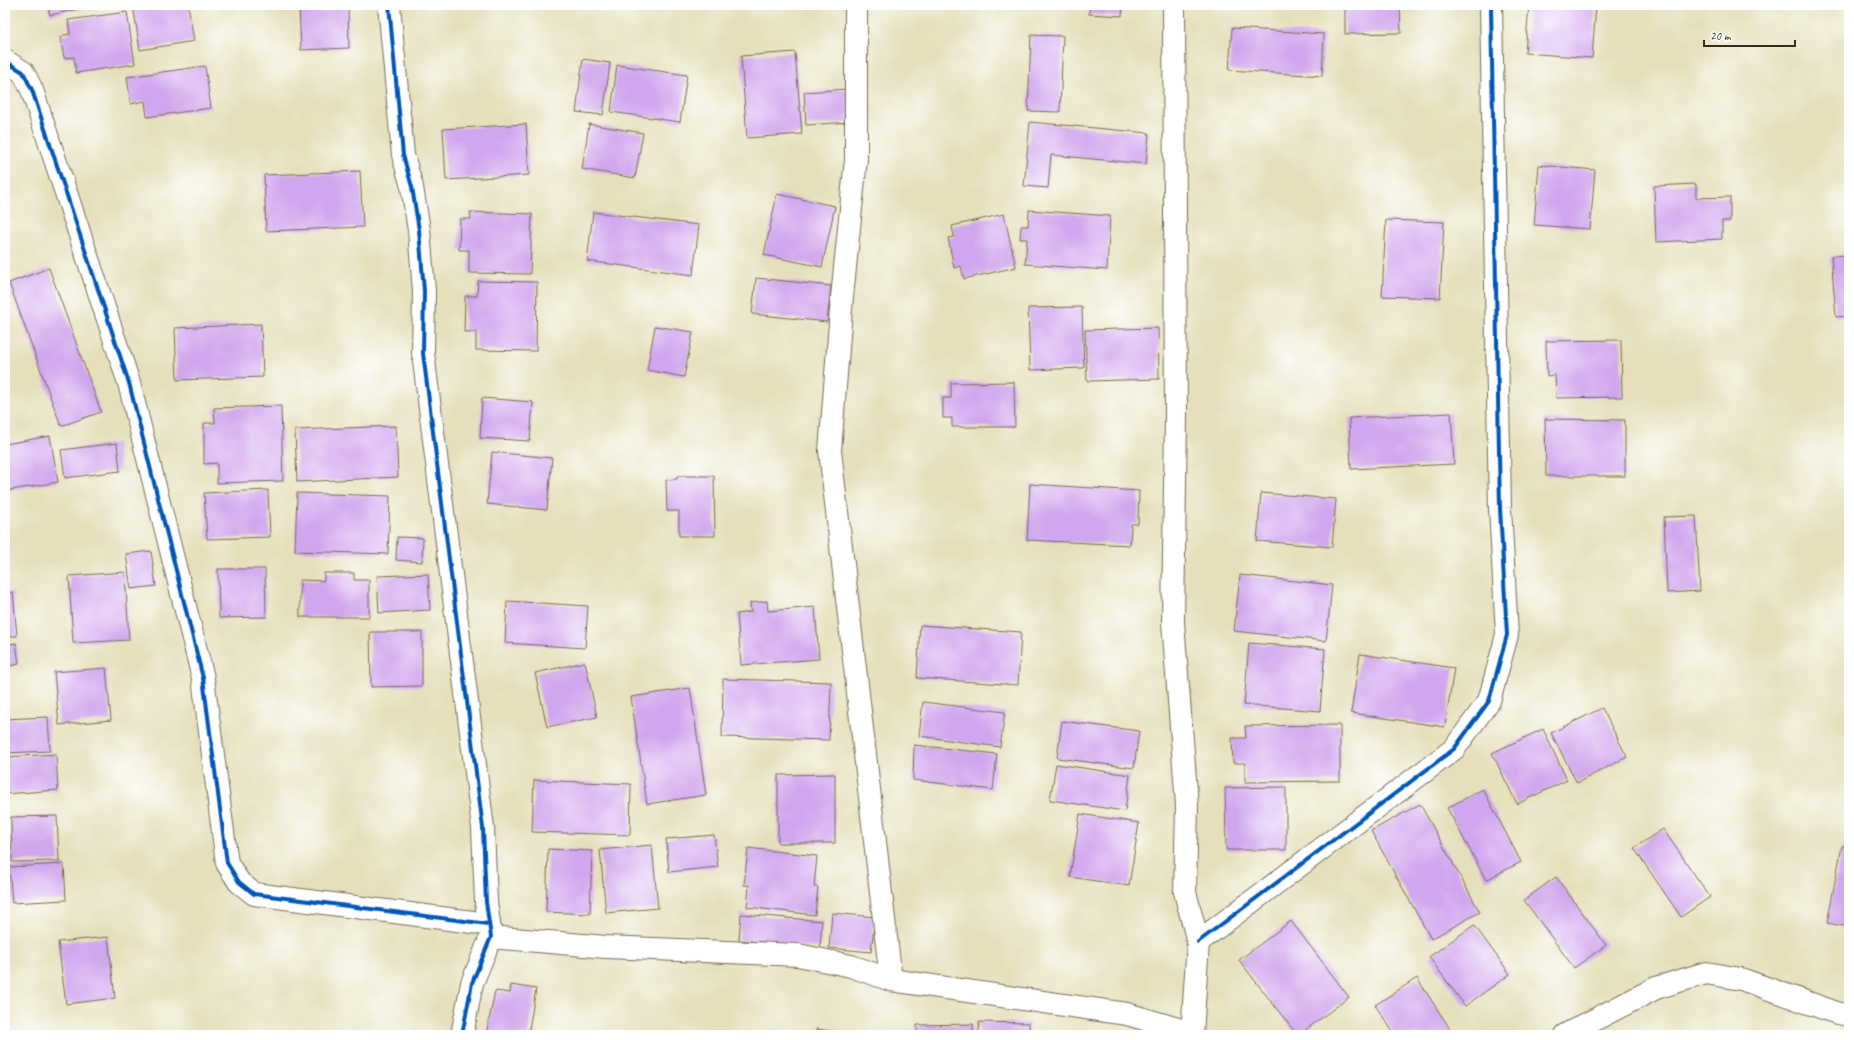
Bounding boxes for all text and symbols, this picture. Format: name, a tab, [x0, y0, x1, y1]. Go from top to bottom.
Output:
scale bar	[1704, 22, 1795, 48]
text: 20 m	[1710, 28, 1732, 44]

